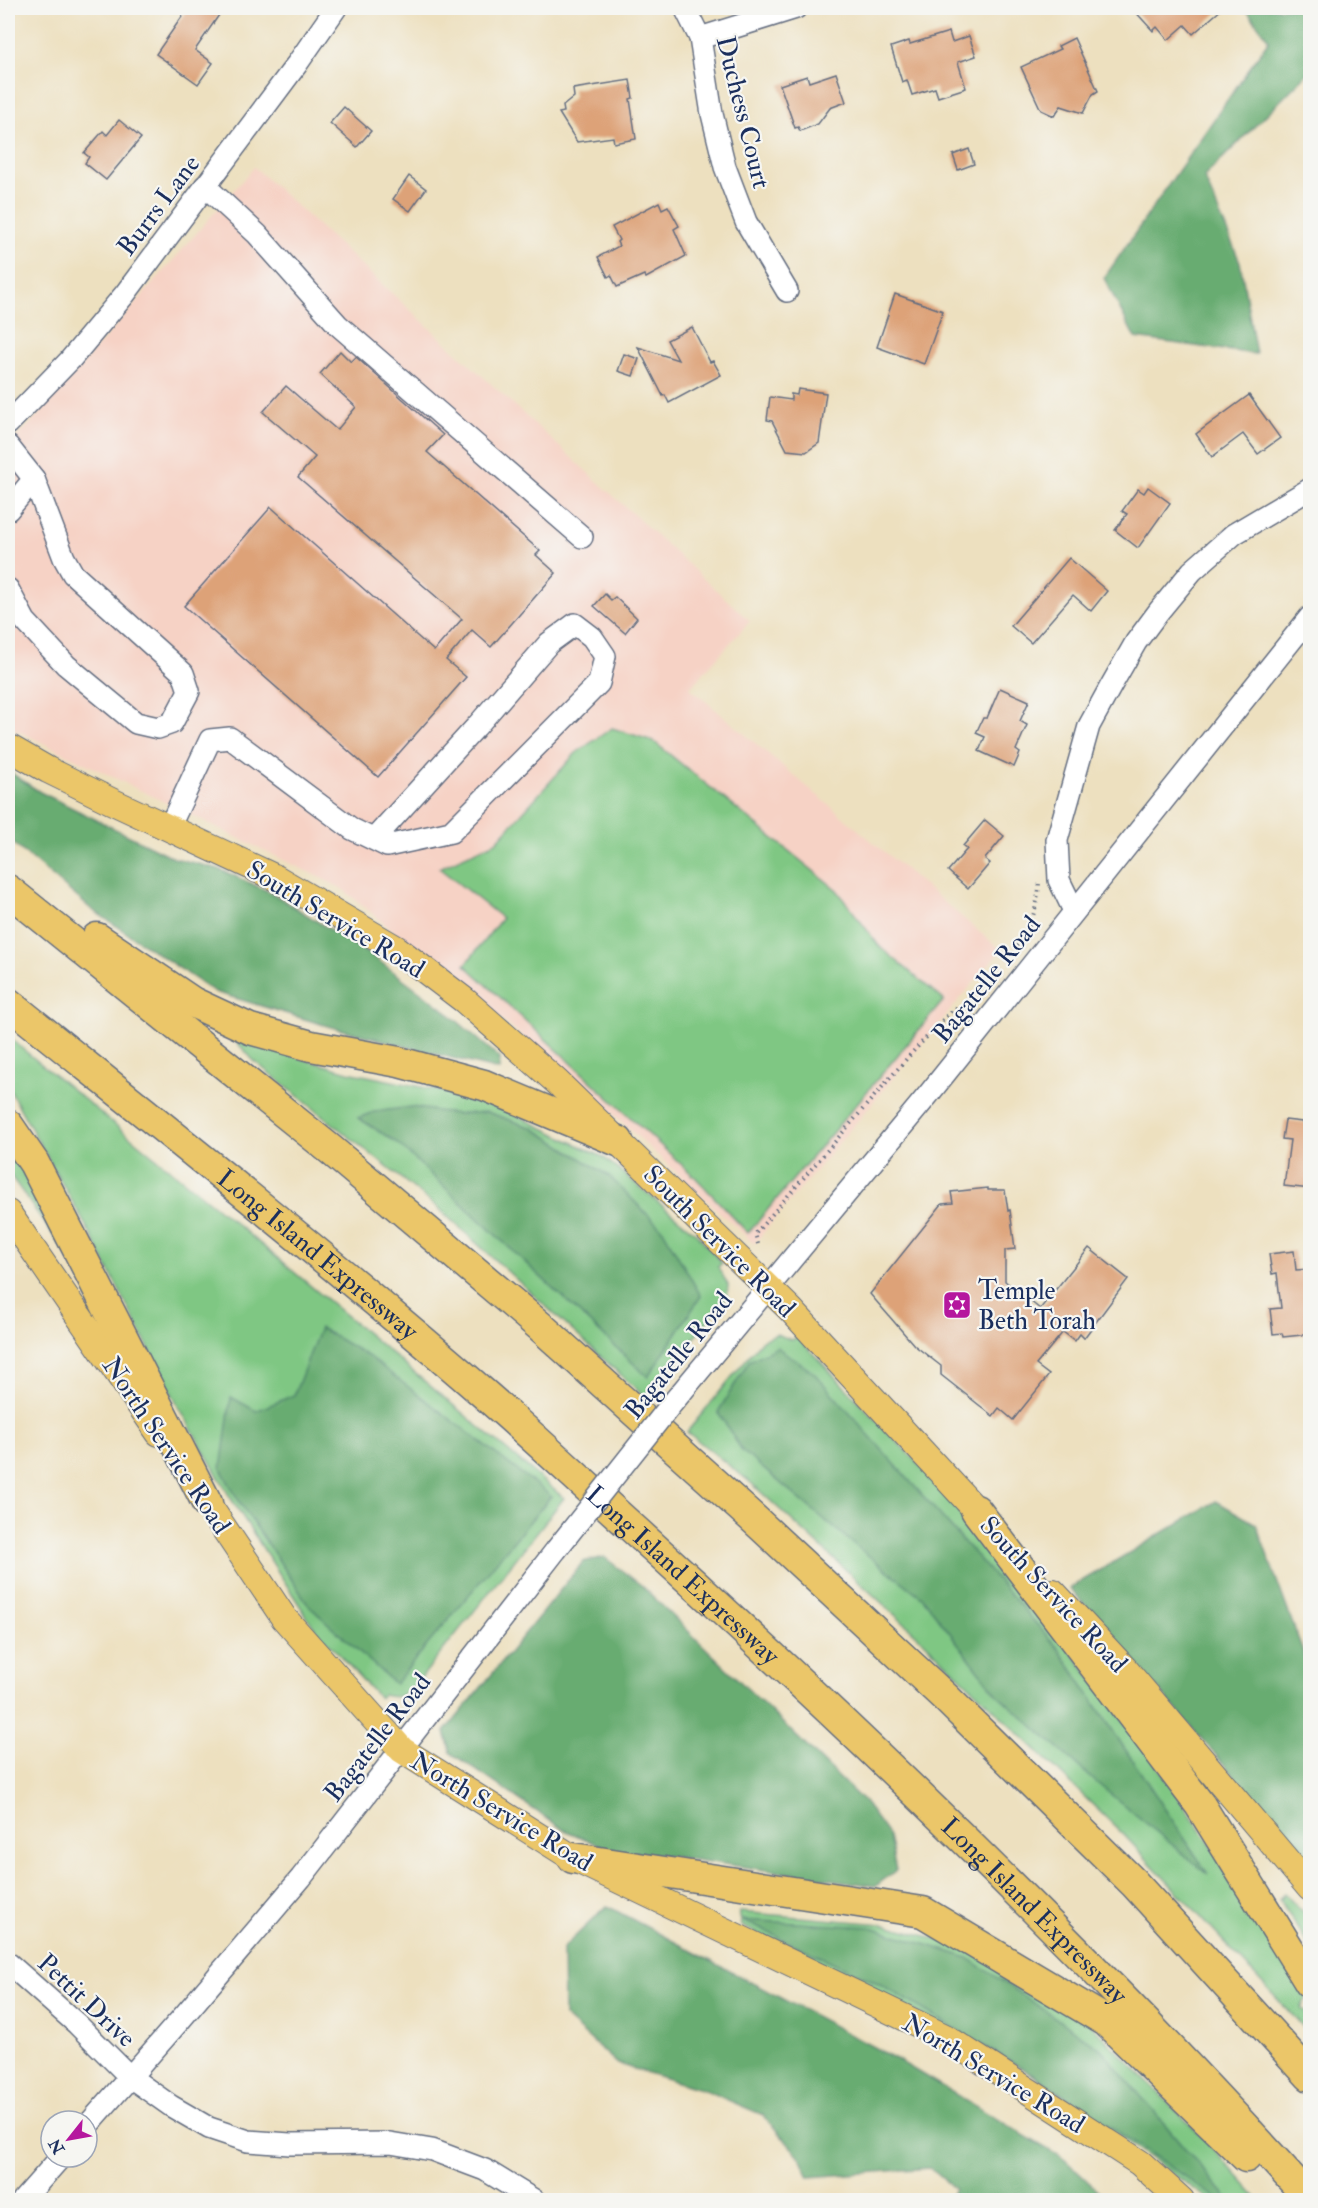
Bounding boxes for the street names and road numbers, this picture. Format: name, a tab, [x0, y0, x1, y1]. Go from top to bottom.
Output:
street label: Duchess Court	[709, 33, 777, 192]
street label: Burrs Lane	[110, 149, 207, 262]
street label: South Service Road	[241, 854, 431, 986]
street label: Bagatelle Road	[926, 909, 1048, 1050]
street label: South Service Road	[636, 1159, 802, 1325]
street label: Long Island Expressway	[210, 1163, 425, 1348]
street label: Bagatelle Road	[618, 1285, 740, 1426]
street label: North Service Road	[95, 1351, 237, 1540]
street label: Long Island Expressway	[579, 1479, 786, 1672]
street label: South Service Road	[973, 1510, 1134, 1680]
street label: Bagatelle Road	[318, 1667, 438, 1808]
street label: North Service Road	[405, 1745, 599, 1879]
street label: Long Island Expressway	[934, 1811, 1134, 2011]
street label: Pettit Drive	[31, 1947, 142, 2054]
street label: North Service Road	[897, 2007, 1091, 2141]

